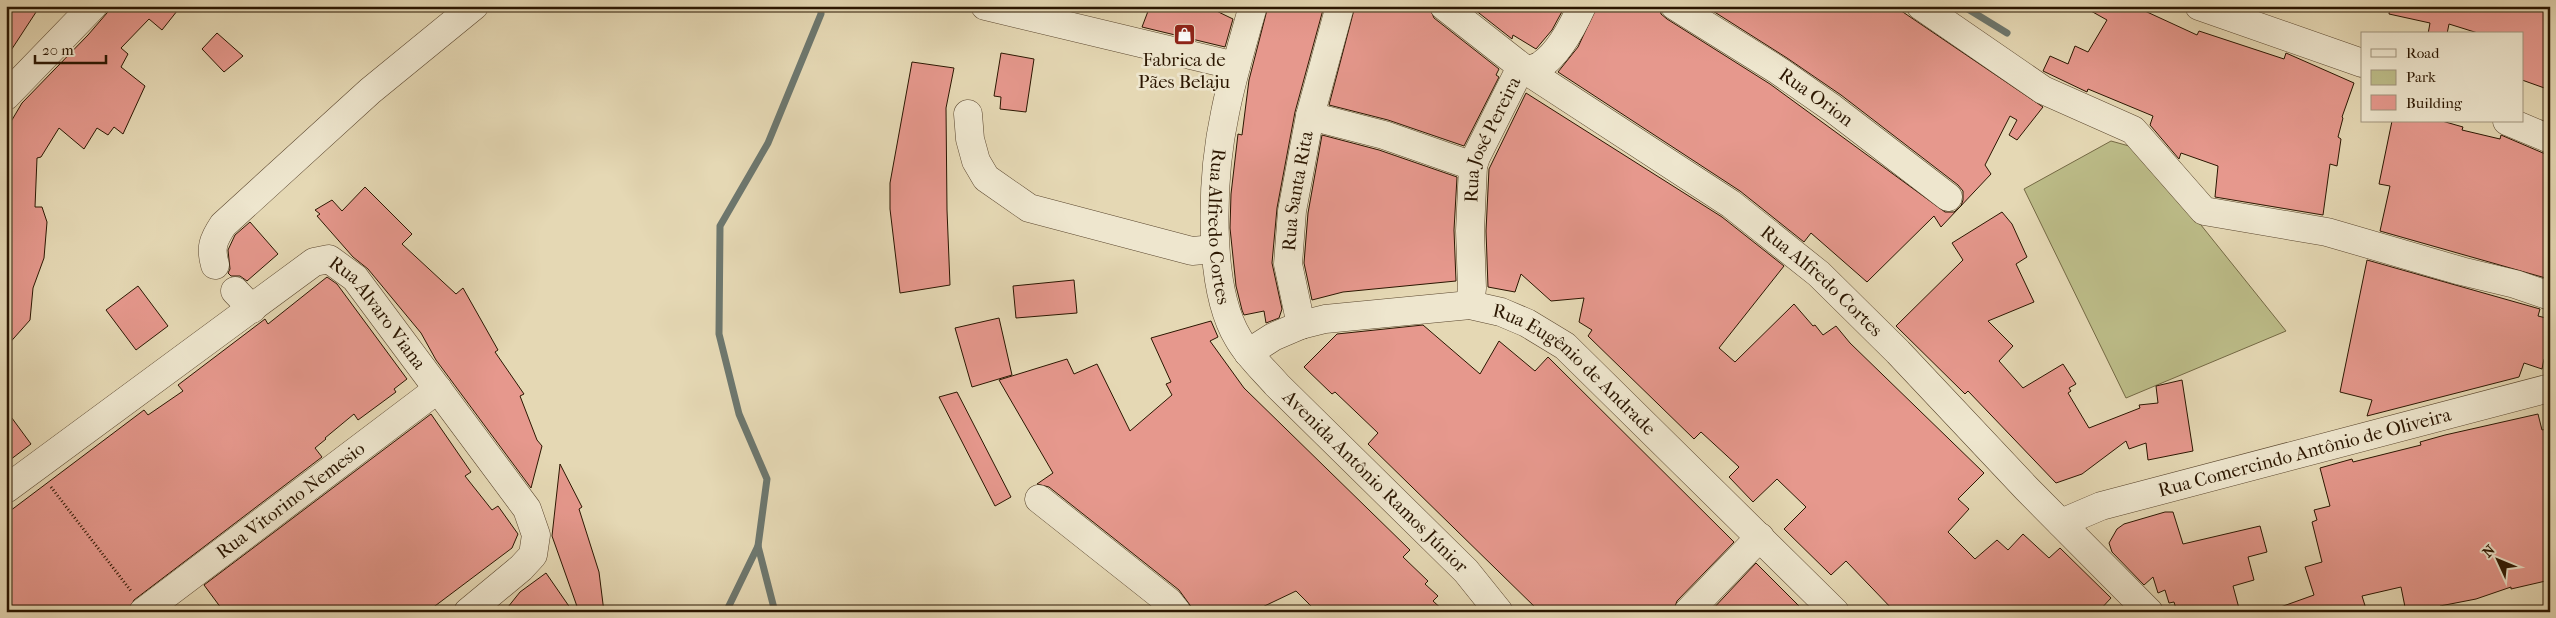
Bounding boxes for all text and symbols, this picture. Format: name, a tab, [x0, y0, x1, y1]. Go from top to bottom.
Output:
shop icon: Fabrica de Pães Belaju	[1172, 22, 1196, 46]
scale bar	[35, 32, 106, 64]
legend	[2361, 32, 2524, 122]
text: 20 m	[42, 41, 74, 59]
text: Road	[2406, 44, 2440, 62]
place label: Fabrica de Pães Belaju	[1138, 49, 1230, 93]
street label: Rua Orion	[1775, 63, 1858, 131]
text: Park	[2406, 68, 2436, 86]
street label: Rua José Pereira	[1460, 73, 1525, 203]
text: Building	[2406, 94, 2463, 112]
street label: Rua Santa Rita	[1278, 129, 1318, 252]
street label: Rua Alfredo Cortes	[1203, 147, 1235, 307]
street label: Rua Alfredo Cortes	[1756, 221, 1887, 341]
street label: Rua Alvaro Viana	[325, 252, 430, 374]
street label: Rua Eugênio de Andrade	[1491, 299, 1660, 440]
street label: Avenida Antônio Ramos Júnior	[1277, 385, 1473, 578]
street label: Rua Comercindo Antônio de Oliveira	[2156, 403, 2454, 502]
street label: Rua Vitorino Nemesio	[212, 437, 369, 564]
north arrow	[2474, 536, 2524, 586]
text: N	[2479, 541, 2499, 561]

